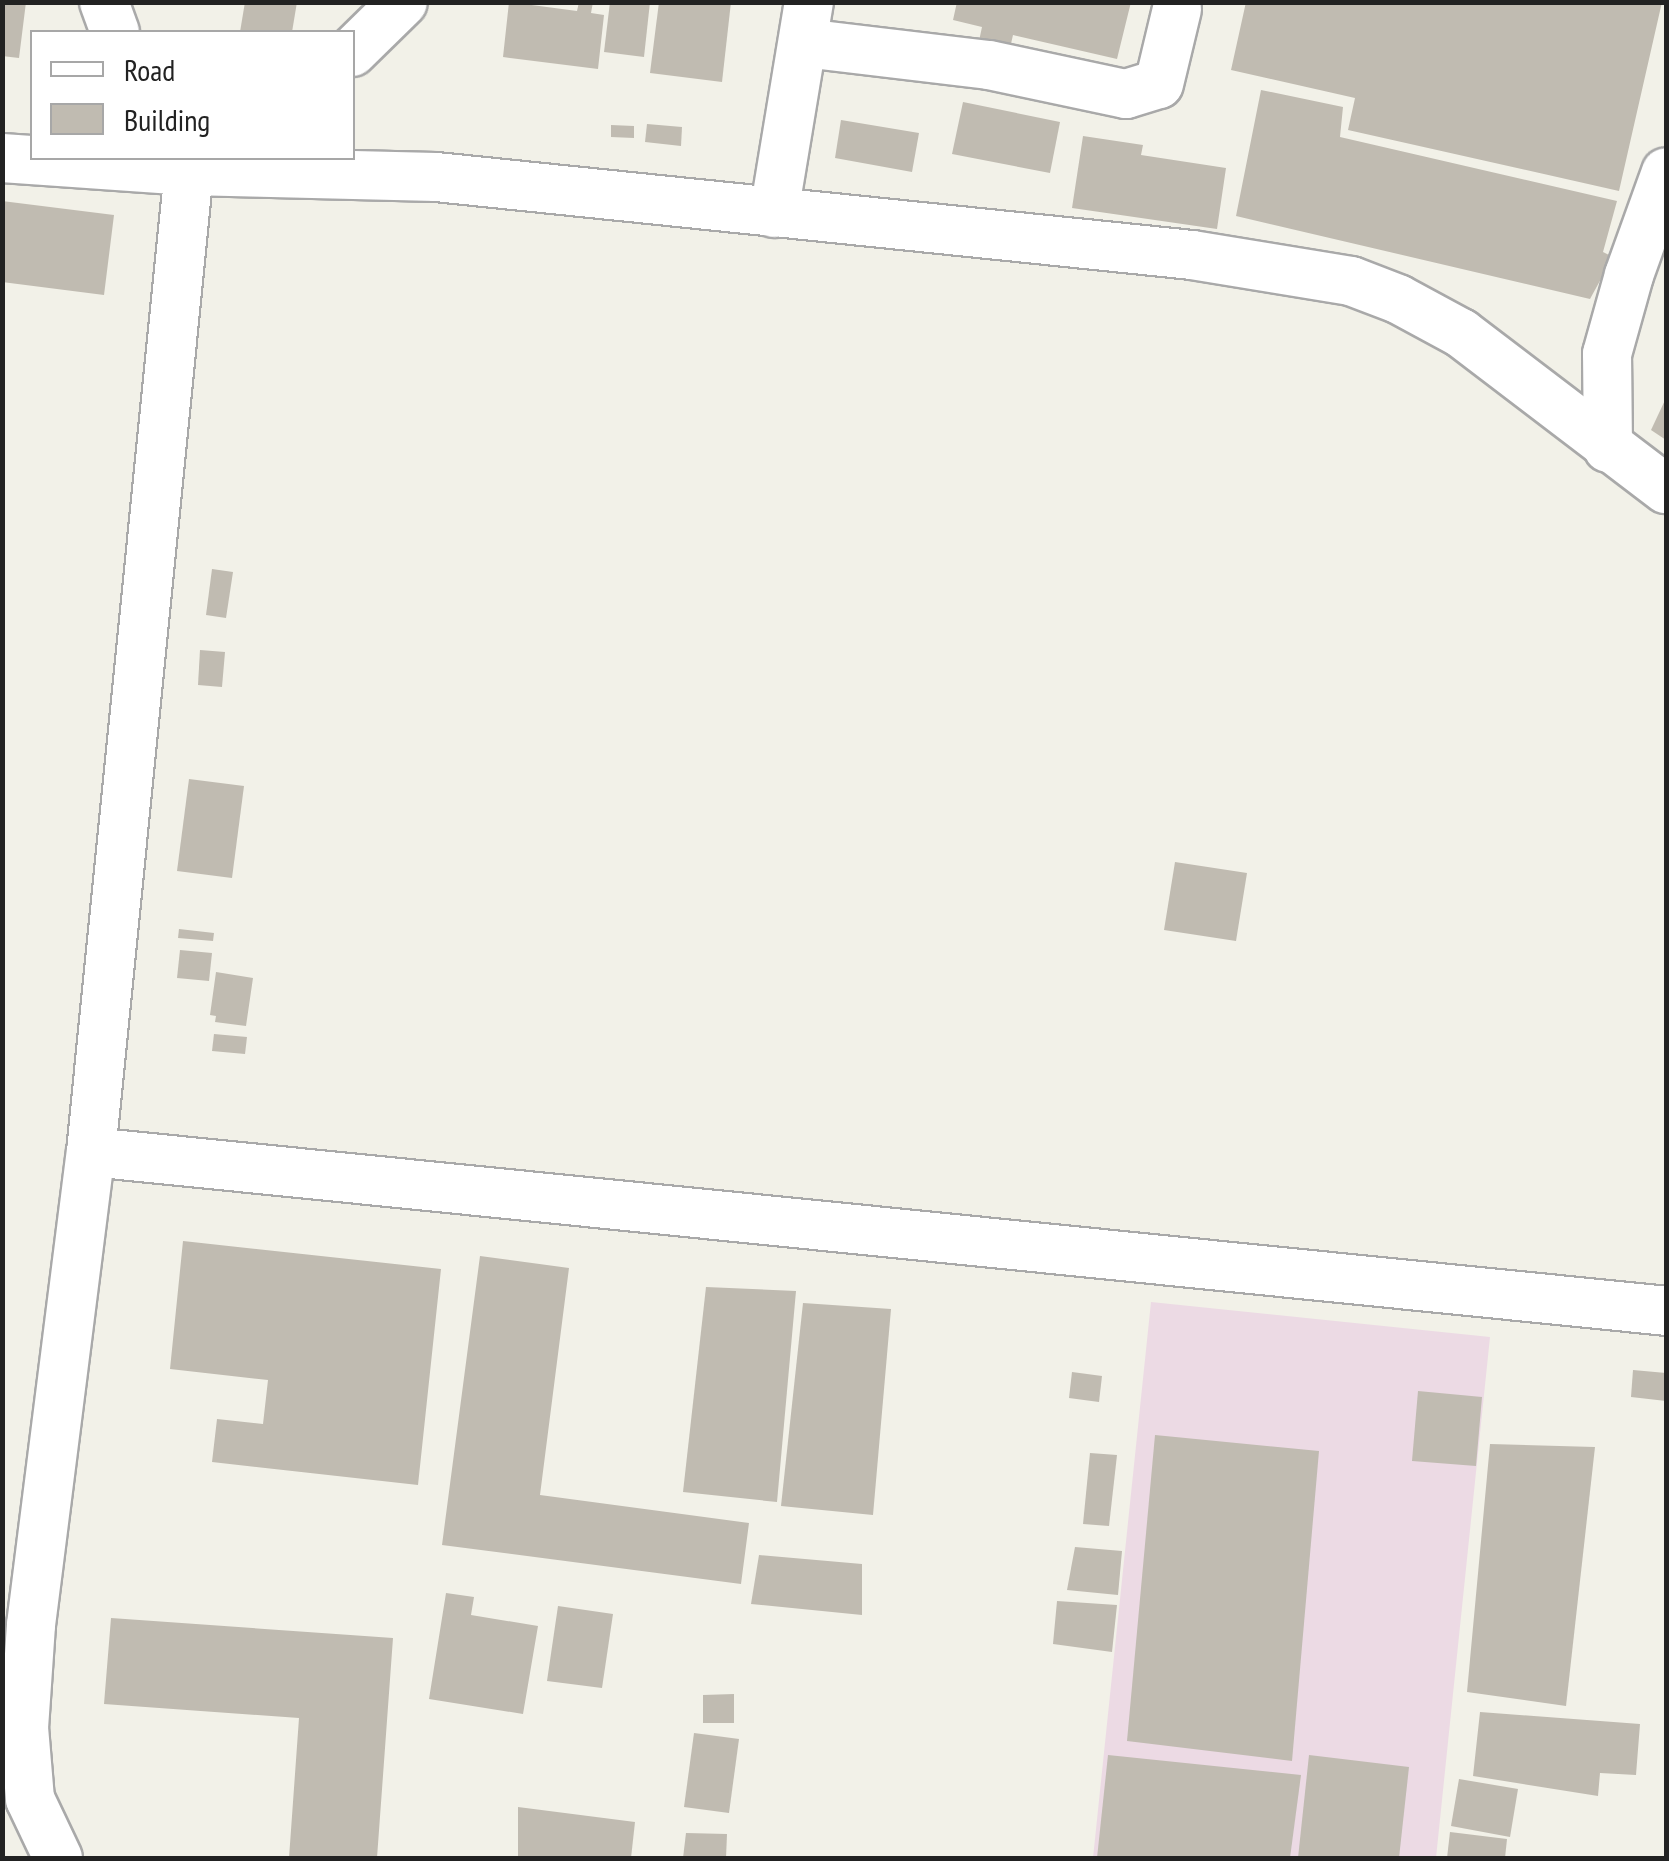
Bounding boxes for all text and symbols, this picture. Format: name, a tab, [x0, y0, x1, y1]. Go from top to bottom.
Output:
legend	[30, 30, 355, 160]
text: Road	[124, 50, 175, 89]
text: Building	[124, 100, 210, 139]

